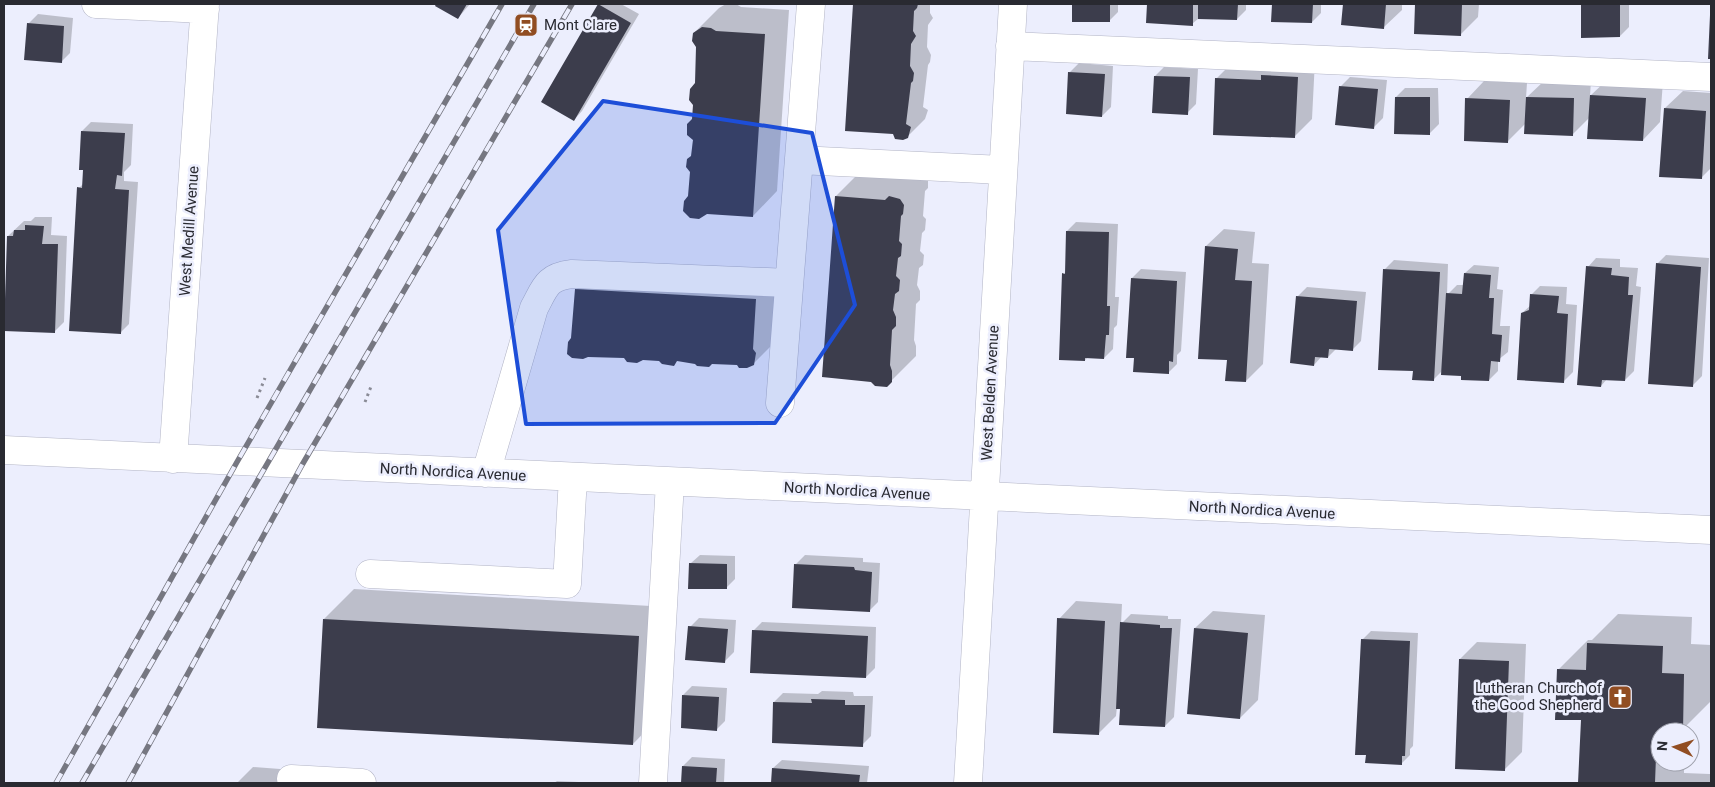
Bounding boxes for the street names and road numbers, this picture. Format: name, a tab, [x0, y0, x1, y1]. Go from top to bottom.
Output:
street label: West Medill Avenue	[175, 165, 203, 297]
street label: West Belden Avenue	[977, 325, 1003, 461]
street label: North Nordica Avenue	[379, 459, 527, 485]
street label: North Nordica Avenue	[783, 478, 931, 504]
street label: North Nordica Avenue	[1188, 497, 1336, 523]

